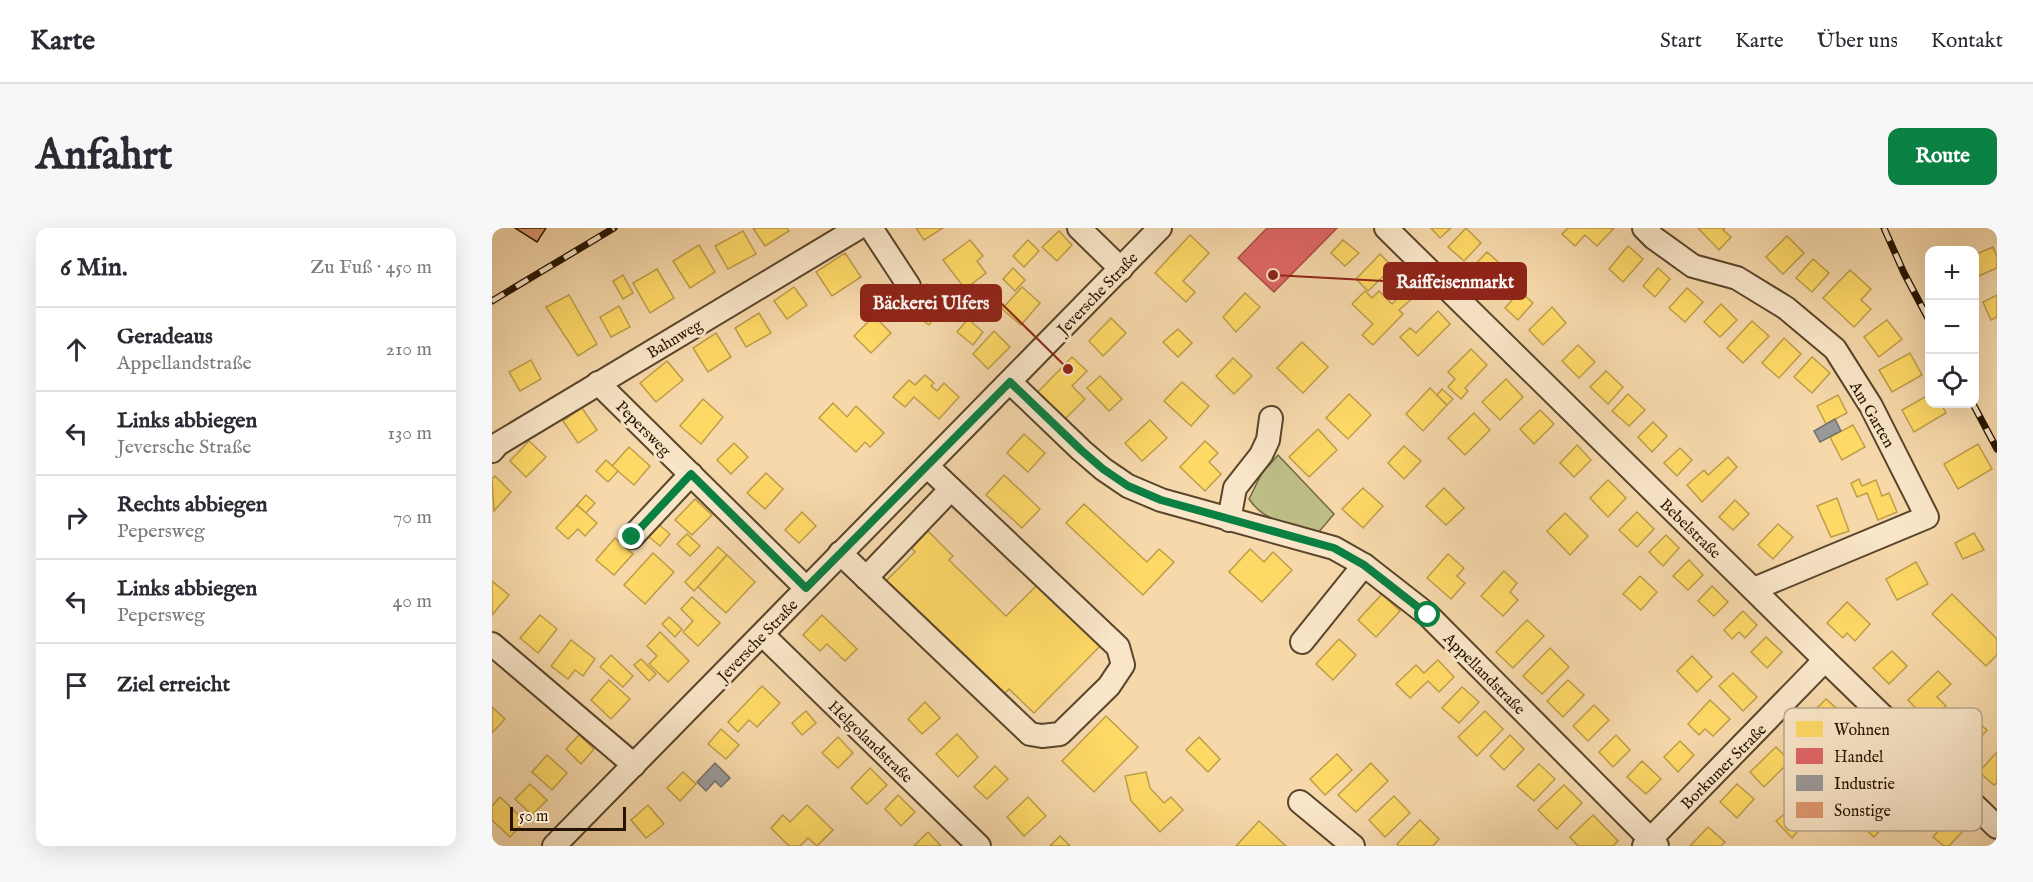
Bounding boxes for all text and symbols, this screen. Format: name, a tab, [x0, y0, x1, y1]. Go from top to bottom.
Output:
text: Karte	[30, 24, 95, 59]
text: Start	[1660, 28, 1702, 55]
text: Karte	[1735, 28, 1784, 55]
text: Über uns	[1817, 28, 1898, 55]
text: Kontakt	[1931, 28, 2003, 55]
button: Route	[1888, 128, 1997, 185]
text: Anfahrt	[36, 130, 172, 183]
map controls	[1925, 246, 1979, 408]
button: +	[1925, 246, 1979, 300]
street label: Jeversche Straße	[1052, 249, 1143, 341]
text: 6 Min.	[60, 251, 127, 284]
text: Zu Fuß · 450 m	[310, 255, 432, 280]
callout: Raiffeisenmarkt	[1384, 263, 1526, 299]
text: Raiffeisenmarkt	[1396, 272, 1515, 295]
callout: Bäckerei Ulfers	[861, 285, 1001, 321]
text: Bäckerei Ulfers	[873, 293, 990, 316]
button: −	[1925, 300, 1979, 354]
street label: Bahnweg	[644, 315, 707, 364]
text: Geradeaus	[117, 323, 213, 351]
icon: ahead	[60, 333, 93, 366]
text: 210 m	[386, 337, 432, 362]
text: Appellandstraße	[117, 351, 252, 376]
button: locate	[1925, 354, 1979, 408]
street label: Am Garten	[1844, 377, 1899, 452]
street label: Pepersweg	[611, 397, 675, 462]
text: Links abbiegen	[117, 407, 257, 435]
icon: left	[60, 417, 93, 450]
text: 130 m	[387, 421, 432, 446]
text: Jeversche Straße	[117, 435, 252, 460]
text: Rechts abbiegen	[117, 491, 267, 519]
street label: Bebelstraße	[1655, 495, 1725, 564]
icon: right	[60, 501, 93, 534]
text: 70 m	[393, 505, 432, 530]
text: Pepersweg	[117, 519, 205, 544]
route end	[618, 523, 644, 549]
text: Links abbiegen	[117, 575, 257, 603]
icon: left	[60, 585, 93, 618]
text: 40 m	[393, 589, 432, 614]
street label: Jeversche Straße	[712, 596, 803, 688]
route start	[1414, 601, 1440, 627]
text: Pepersweg	[117, 603, 205, 628]
street label: Appellandstraße	[1438, 629, 1529, 720]
icon: arrive	[60, 669, 93, 702]
text: Ziel erreicht	[117, 671, 230, 699]
street label: Helgolandstraße	[823, 697, 916, 788]
legend	[1784, 708, 1982, 831]
street label: Borkumer Straße	[1677, 720, 1771, 814]
text: Wohnen	[1834, 721, 1890, 741]
text: Handel	[1834, 748, 1884, 768]
text: Industrie	[1834, 775, 1895, 795]
text: Sonstige	[1834, 802, 1891, 822]
scale bar	[510, 804, 626, 832]
text: 50 m	[519, 807, 548, 827]

